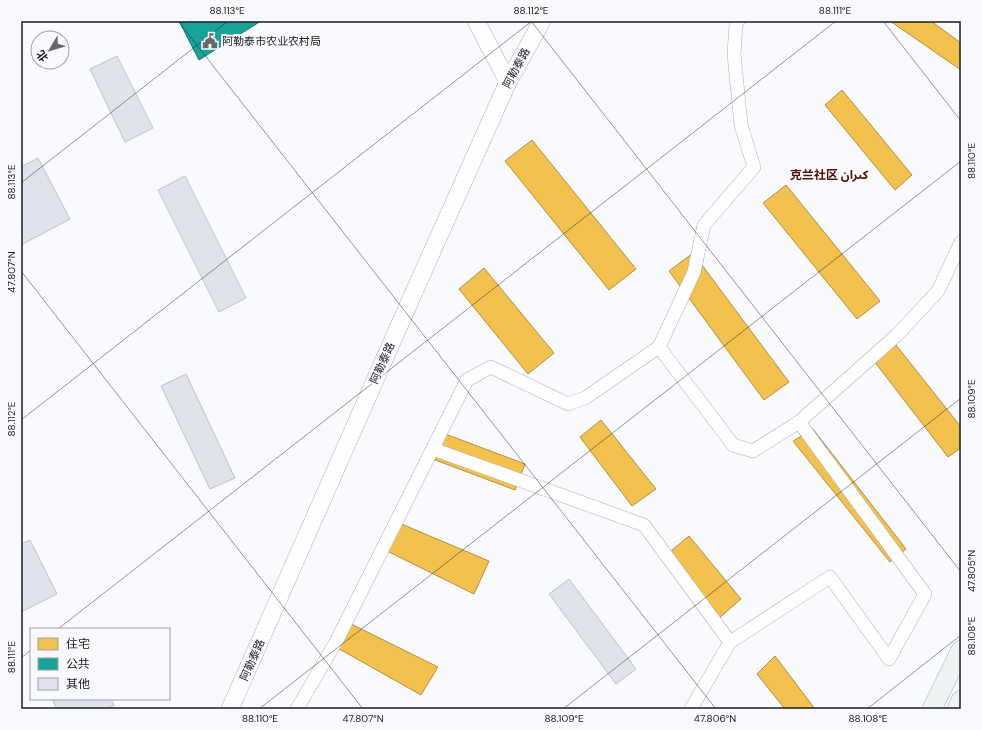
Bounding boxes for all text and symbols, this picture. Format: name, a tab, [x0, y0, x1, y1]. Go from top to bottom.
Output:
text: 88.113°E	[209, 4, 245, 17]
text: 88.112°E	[514, 4, 549, 17]
text: 88.111°E	[819, 4, 852, 17]
north arrow	[30, 30, 70, 70]
public building icon: 阿勒泰市农业农村局	[201, 32, 219, 50]
place label: 阿勒泰市农业农村局	[222, 34, 321, 48]
street label: 阿勒泰路	[499, 45, 533, 91]
text: 北	[33, 48, 51, 65]
text: 88.110°E	[965, 143, 978, 179]
text: 88.113°E	[5, 164, 18, 200]
district label: 克兰社区 كىران	[790, 167, 869, 183]
text: 47.807°N	[5, 251, 18, 293]
street label: 阿勒泰路	[367, 340, 397, 386]
text: 88.109°E	[965, 379, 978, 419]
text: 88.112°E	[5, 401, 18, 437]
text: 47.805°N	[965, 550, 978, 592]
text: 88.108°E	[965, 616, 978, 656]
legend	[30, 628, 170, 700]
text: 住宅	[66, 636, 90, 652]
street label: 阿勒泰路	[237, 637, 267, 683]
text: 88.111°E	[5, 640, 18, 673]
text: 公共	[66, 656, 90, 672]
text: 其他	[66, 676, 90, 692]
text: 88.110°E	[242, 712, 278, 725]
text: 47.807°N	[342, 712, 384, 725]
text: 88.109°E	[544, 712, 584, 725]
text: 47.806°N	[694, 712, 736, 725]
text: 88.108°E	[848, 712, 888, 725]

